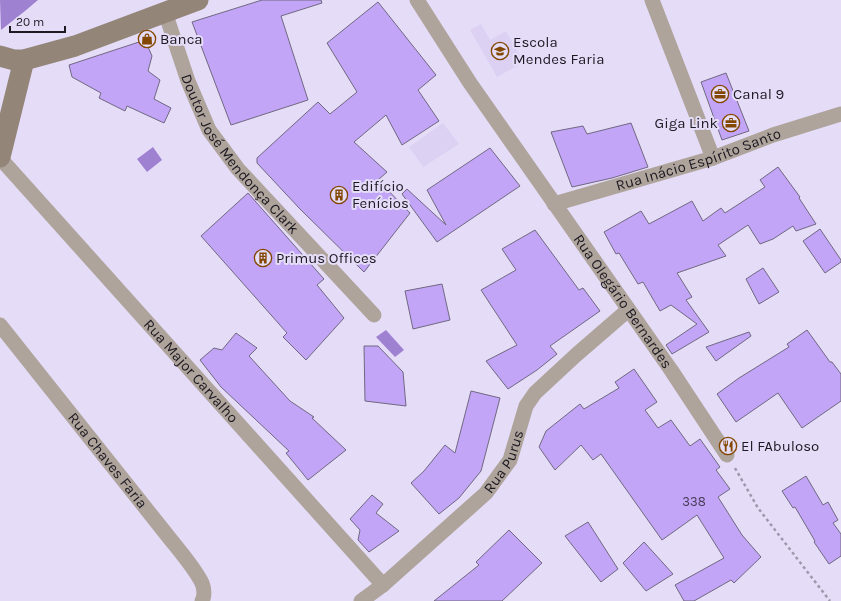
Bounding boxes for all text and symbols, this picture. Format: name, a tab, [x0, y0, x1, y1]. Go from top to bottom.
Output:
scale bar	[10, 8, 65, 34]
text: 20 m	[16, 15, 44, 29]
shop icon: Banca	[137, 29, 157, 49]
place label: Banca	[160, 30, 203, 48]
place label: Escola Mendes Faria	[513, 33, 604, 68]
school or university icon: Escola Mendes Faria	[490, 41, 510, 61]
street label: Doutor José Mendonça Clark	[177, 72, 303, 238]
office icon: Canal 9	[710, 84, 730, 104]
place label: Canal 9	[733, 85, 784, 103]
office icon: Giga Link	[721, 113, 741, 133]
place label: Giga Link	[655, 114, 718, 132]
street label: Rua Inácio Espírito Santo	[614, 124, 783, 195]
place label: Edifício Fenícios	[352, 177, 409, 212]
building icon: Edifício Fenícios	[329, 185, 349, 205]
street label: Rua Olegário Bernardes	[570, 231, 676, 372]
building icon: Primus Offices	[253, 248, 273, 268]
place label: Primus Offices	[276, 249, 377, 267]
street label: Rua Major Carvalho	[140, 315, 242, 426]
street label: Rua Chaves Faria	[64, 409, 151, 512]
street label: Rua Purus	[480, 428, 527, 497]
restaurant icon: El FAbuloso	[718, 436, 738, 456]
place label: El FAbuloso	[741, 437, 819, 455]
house number: 338	[682, 494, 706, 509]

